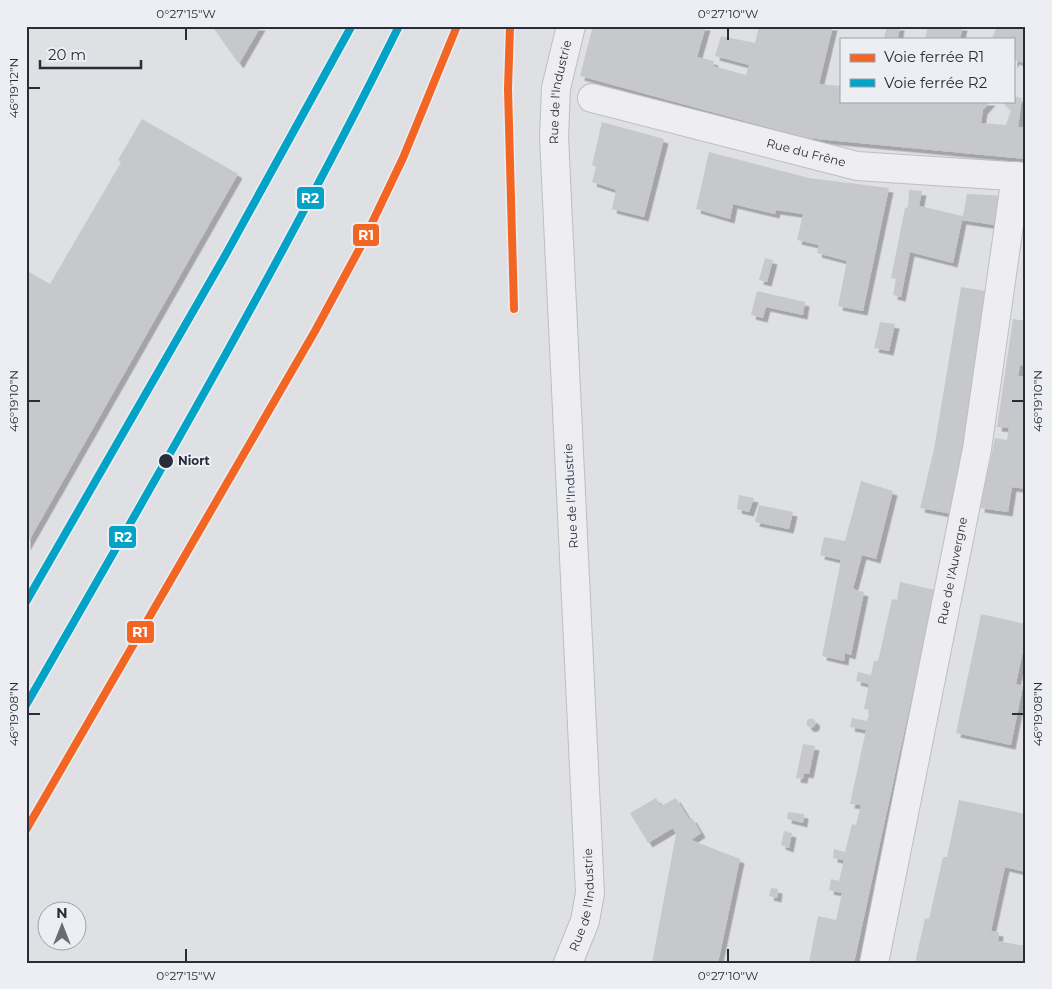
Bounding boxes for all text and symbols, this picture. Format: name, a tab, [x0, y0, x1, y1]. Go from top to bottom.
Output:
text: 0°27'15"W	[156, 6, 216, 21]
text: 0°27'10"W	[698, 6, 758, 21]
scale bar	[40, 38, 141, 70]
street label: Rue de l'Industrie	[546, 38, 574, 145]
legend	[840, 38, 1014, 102]
text: 20 m	[48, 45, 86, 64]
text: Voie ferrée R1	[884, 47, 984, 66]
text: 46°19'12"N	[6, 58, 21, 118]
text: Voie ferrée R2	[884, 73, 987, 92]
street label: Rue du Frêne	[765, 135, 847, 170]
line badge: R2	[296, 186, 325, 210]
text: R2	[301, 189, 319, 207]
line badge: R1	[352, 223, 380, 247]
text: R1	[358, 226, 374, 244]
text: 46°19'10"N	[6, 370, 21, 432]
text: 46°19'10"N	[1030, 370, 1045, 432]
street label: Rue de l'Industrie	[560, 443, 581, 549]
marker: Niort	[157, 452, 175, 470]
place label: Niort	[178, 453, 211, 468]
street label: Rue de l'Auvergne	[934, 516, 970, 626]
line badge: R2	[108, 525, 137, 549]
text: R2	[114, 528, 132, 546]
line badge: R1	[126, 620, 155, 644]
text: R1	[132, 623, 148, 641]
text: 46°19'08"N	[6, 682, 21, 746]
text: 46°19'08"N	[1030, 682, 1045, 746]
street label: Rue de l'Industrie	[566, 848, 597, 953]
north arrow	[38, 902, 88, 952]
text: N	[56, 904, 68, 922]
text: 0°27'15"W	[156, 968, 216, 983]
text: 0°27'10"W	[698, 968, 758, 983]

